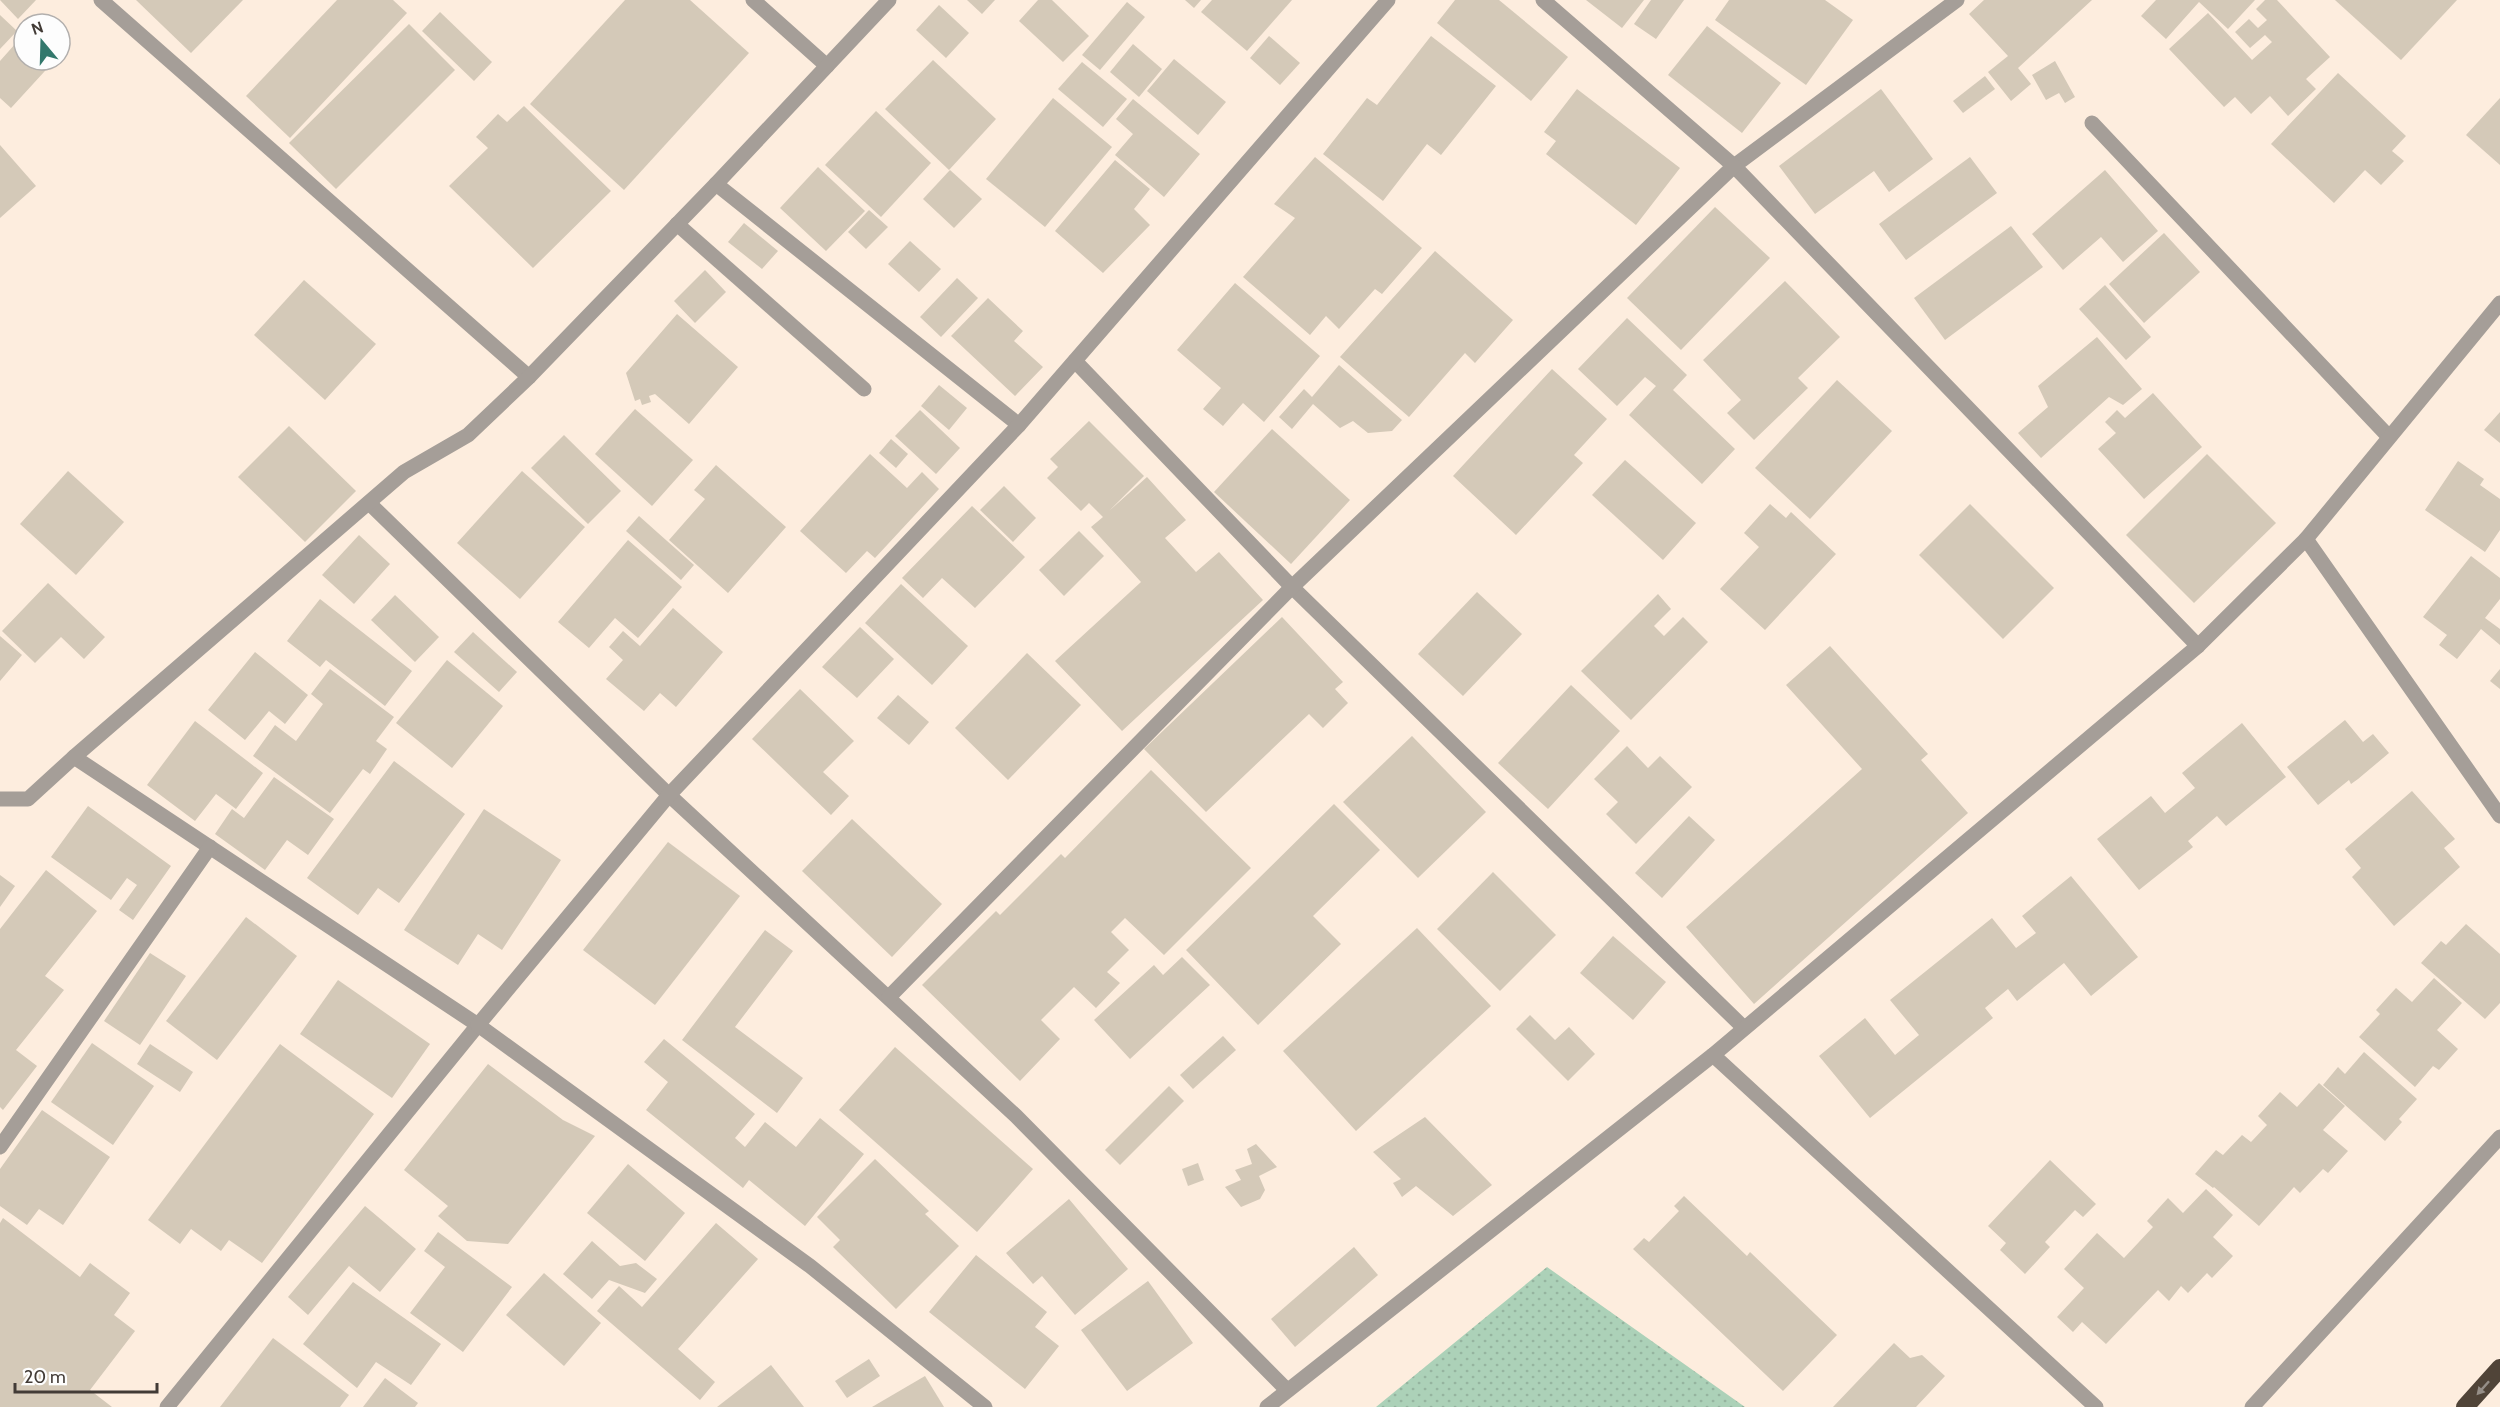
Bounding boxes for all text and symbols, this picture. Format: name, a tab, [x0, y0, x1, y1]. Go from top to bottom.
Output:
north arrow	[12, 12, 72, 72]
text: N	[29, 17, 46, 39]
scale bar	[15, 1356, 158, 1394]
text: 20 m	[24, 1366, 66, 1388]
one-way arrow	[2476, 1380, 2490, 1395]

